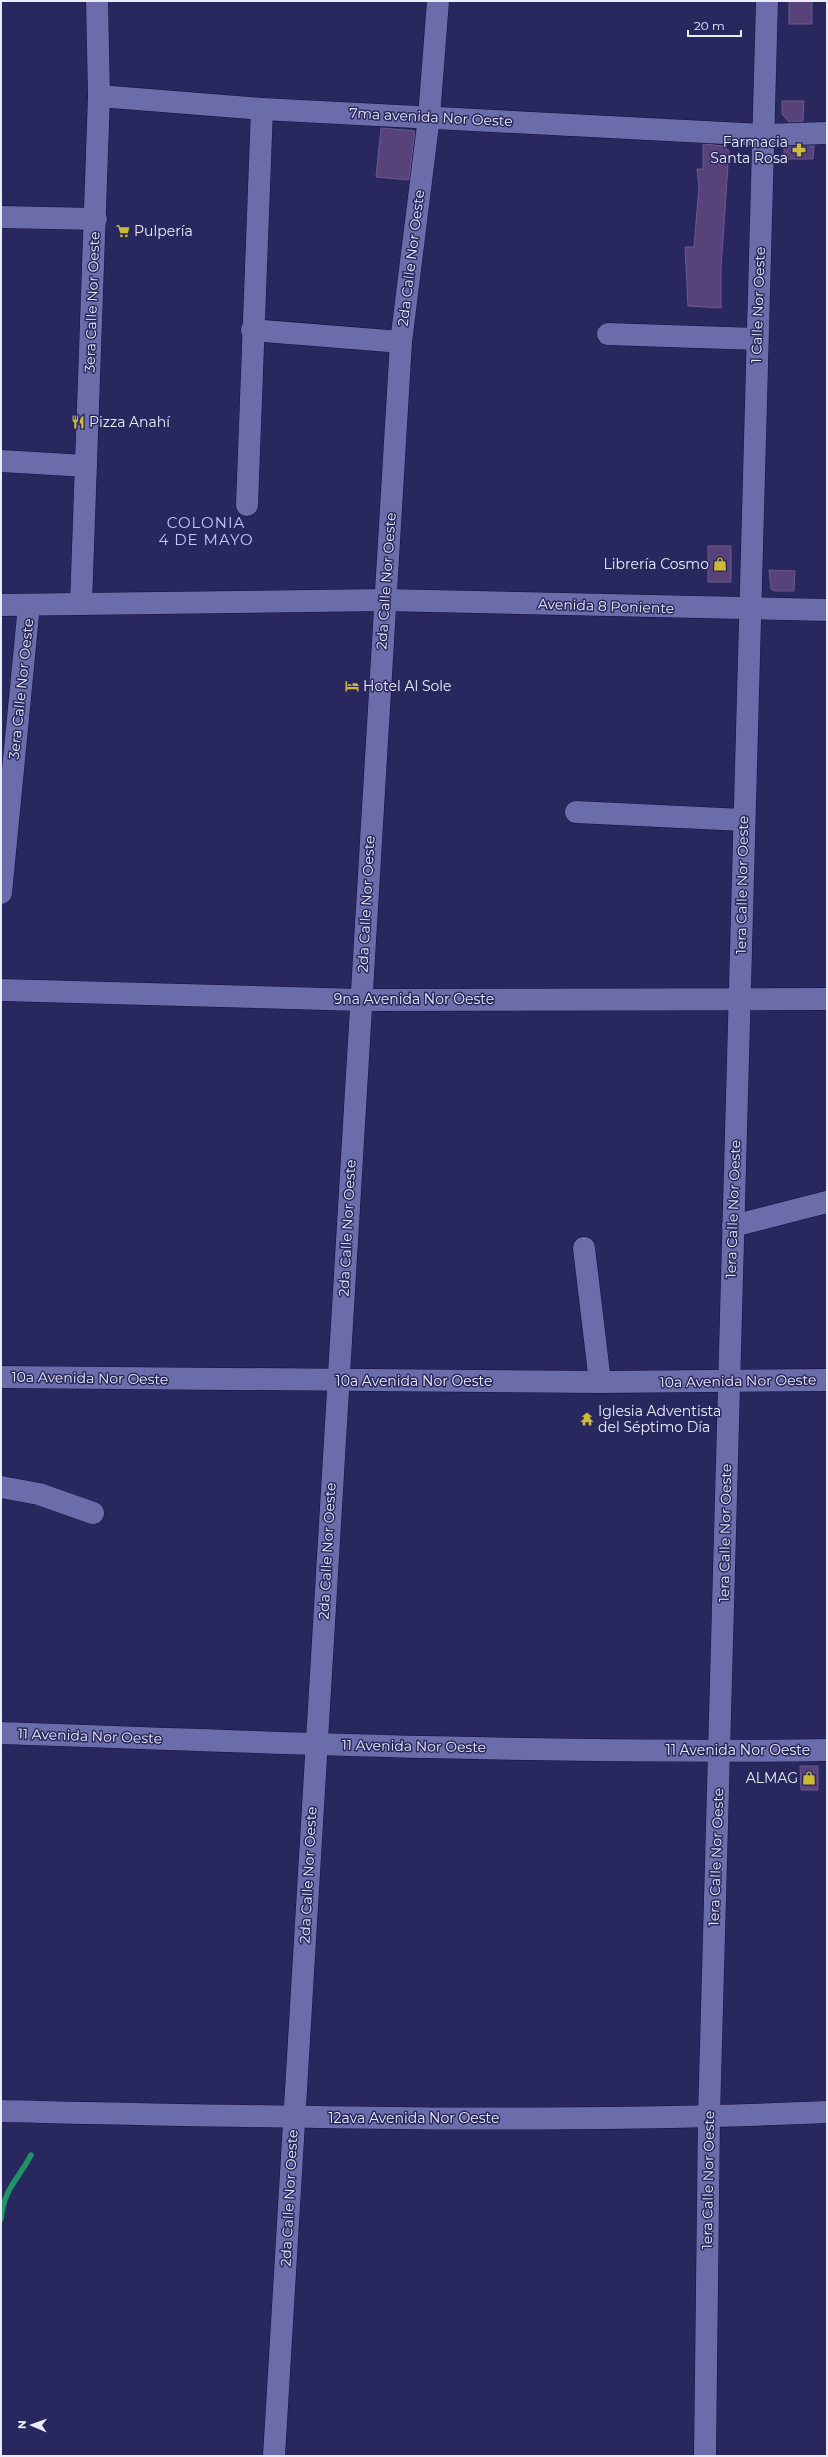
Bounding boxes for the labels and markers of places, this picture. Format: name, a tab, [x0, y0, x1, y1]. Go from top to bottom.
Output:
place label: Farmacia Santa Rosa	[710, 133, 788, 167]
pharmacy icon: Farmacia Santa Rosa	[791, 142, 807, 158]
place label: Pulpería	[134, 222, 193, 240]
supermarket icon: Pulpería	[115, 223, 131, 239]
place label: Pizza Anahí	[89, 413, 171, 431]
restaurant icon: Pizza Anahí	[70, 414, 86, 430]
place label: Librería Cosmo	[604, 555, 709, 573]
shop icon: Librería Cosmo	[712, 556, 728, 572]
place label: Hotel Al Sole	[363, 677, 452, 695]
hotel icon: Hotel Al Sole	[344, 678, 360, 694]
place label: Iglesia Adventista del Séptimo Día	[598, 1402, 721, 1436]
temple icon: Iglesia Adventista del Séptimo Día	[579, 1411, 595, 1427]
place label: ALMAG	[746, 1769, 798, 1787]
shop icon: ALMAG	[801, 1770, 817, 1786]

